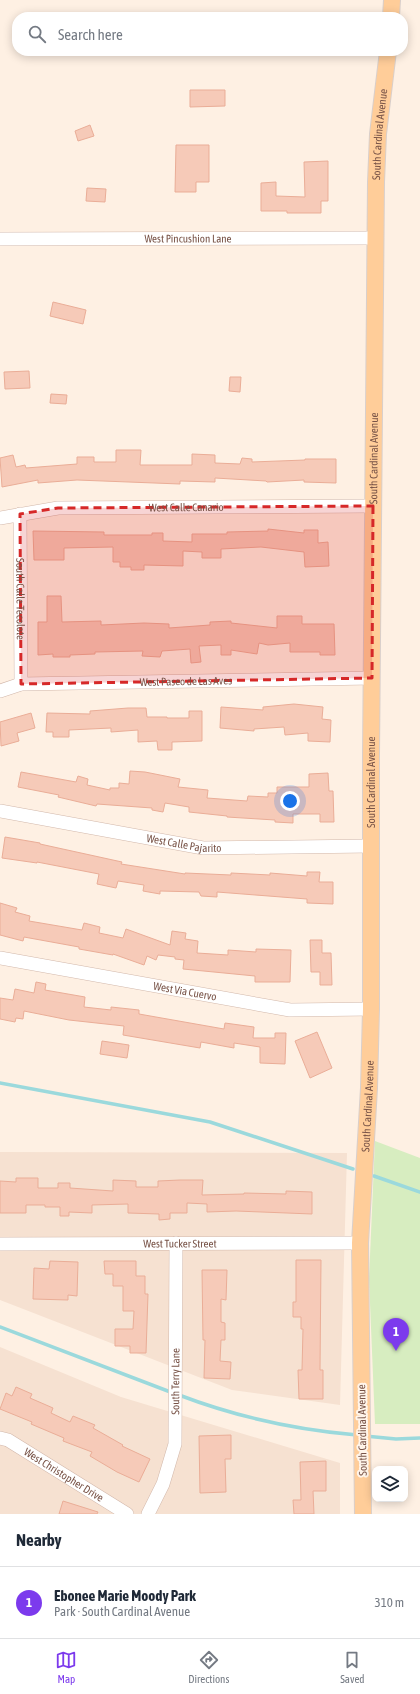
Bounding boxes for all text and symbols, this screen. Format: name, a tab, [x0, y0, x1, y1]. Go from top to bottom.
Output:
search box	[12, 12, 408, 56]
icon: search	[26, 23, 48, 45]
text: Search here	[58, 26, 123, 43]
street label: South Cardinal Avenue	[370, 88, 389, 180]
street label: West Pincushion Lane	[144, 232, 232, 245]
street label: South Cardinal Avenue	[367, 412, 380, 504]
street label: West Calle Canario	[149, 501, 224, 513]
street label: South Calle Tecolote	[14, 558, 27, 640]
street label: West Paseo de Las Aves	[140, 674, 232, 688]
street label: South Cardinal Avenue	[365, 736, 377, 828]
your location	[280, 791, 300, 811]
street label: West Calle Pajarito	[146, 832, 221, 854]
street label: West Via Cuervo	[153, 980, 218, 1003]
street label: South Cardinal Avenue	[359, 1060, 376, 1152]
street label: West Tucker Street	[143, 1237, 217, 1250]
pin: 1	[383, 1318, 409, 1351]
street label: South Terry Lane	[169, 1348, 181, 1415]
street label: South Cardinal Avenue	[355, 1384, 369, 1476]
street label: West Christopher Drive	[22, 1446, 106, 1504]
map controls	[372, 1466, 408, 1502]
button: layers	[372, 1466, 408, 1502]
text: Nearby	[16, 1530, 62, 1550]
text: Ebonee Marie Moody Park	[54, 1587, 196, 1604]
text: 1	[26, 1595, 32, 1610]
text: 310 m	[375, 1595, 404, 1610]
text: Park · South Cardinal Avenue	[54, 1604, 190, 1619]
tab: Map	[55, 1649, 77, 1685]
tab: Directions	[188, 1649, 229, 1685]
tab: Saved	[340, 1649, 365, 1685]

